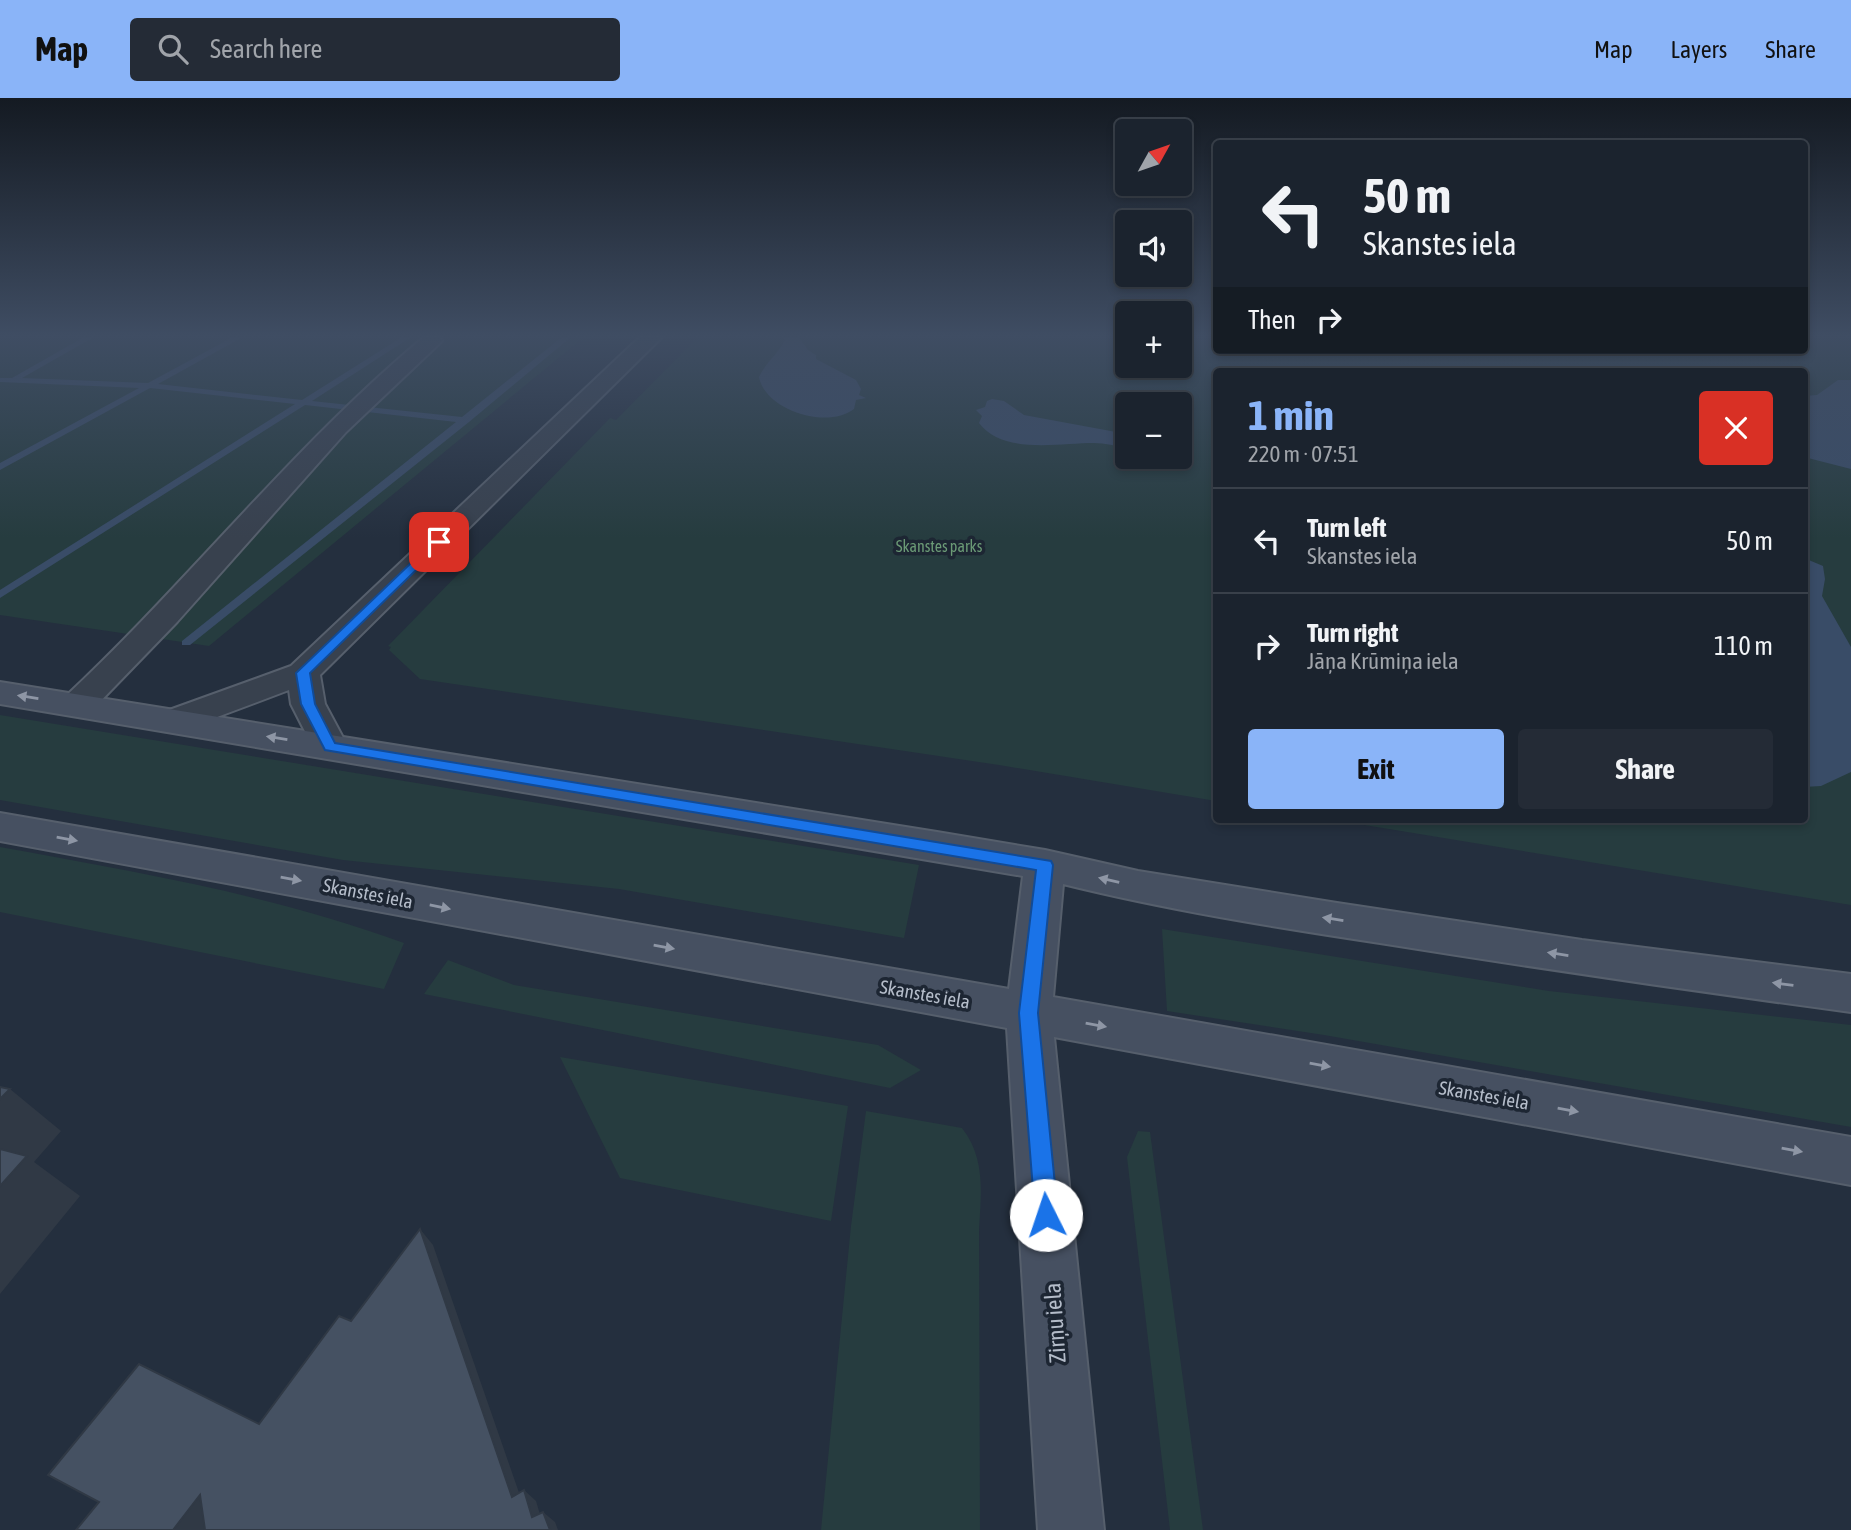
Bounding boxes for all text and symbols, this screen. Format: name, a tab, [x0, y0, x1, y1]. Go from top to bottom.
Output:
search box	[130, 18, 620, 81]
text: Map	[35, 30, 88, 68]
icon: search	[154, 30, 192, 68]
text: Search here	[210, 34, 322, 64]
text: Map	[1594, 36, 1633, 63]
text: Layers	[1671, 36, 1727, 63]
text: Share	[1765, 36, 1816, 63]
north arrow	[1115, 119, 1192, 196]
map controls	[1115, 119, 1192, 469]
text: 50 m	[1363, 167, 1451, 223]
icon: left	[1248, 168, 1339, 259]
button: sound	[1115, 210, 1192, 287]
text: Skanstes iela	[1363, 225, 1517, 262]
button: +	[1115, 301, 1192, 378]
icon: right	[1310, 301, 1348, 339]
text: Then	[1248, 305, 1296, 335]
text: 1 min	[1248, 391, 1334, 439]
button: close	[1699, 391, 1773, 465]
button: −	[1115, 392, 1192, 469]
text: 220 m · 07:51	[1248, 441, 1359, 467]
pin	[409, 512, 469, 572]
text: Turn left	[1307, 513, 1387, 543]
icon: left	[1248, 522, 1286, 560]
icon: arrive	[420, 523, 458, 561]
text: 50 m	[1726, 526, 1773, 556]
park label: Skanstes parks	[896, 537, 983, 556]
text: Skanstes iela	[1307, 543, 1417, 569]
text: Turn right	[1307, 618, 1398, 648]
icon: right	[1248, 627, 1286, 665]
text: 110 m	[1714, 631, 1773, 661]
text: Jāņa Krūmiņa iela	[1307, 648, 1459, 674]
one-way arrow	[17, 691, 39, 702]
button: Exit	[1248, 729, 1504, 809]
button: Share	[1518, 729, 1773, 809]
one-way arrow	[266, 732, 288, 743]
one-way arrow	[56, 834, 78, 845]
one-way arrow	[280, 874, 302, 885]
street label: Skanstes iela	[321, 874, 415, 912]
one-way arrow	[1098, 874, 1120, 885]
one-way arrow	[429, 902, 451, 913]
one-way arrow	[1322, 913, 1344, 924]
one-way arrow	[653, 942, 675, 953]
one-way arrow	[1547, 948, 1569, 959]
street label: Skanstes iela	[878, 975, 972, 1013]
one-way arrow	[1772, 979, 1794, 990]
one-way arrow	[1085, 1020, 1107, 1031]
one-way arrow	[1309, 1060, 1331, 1071]
street label: Skanstes iela	[1437, 1076, 1531, 1114]
one-way arrow	[1557, 1105, 1579, 1116]
one-way arrow	[1781, 1145, 1803, 1156]
position arrow	[1009, 1178, 1083, 1252]
street label: Zirņu iela	[1039, 1282, 1071, 1364]

